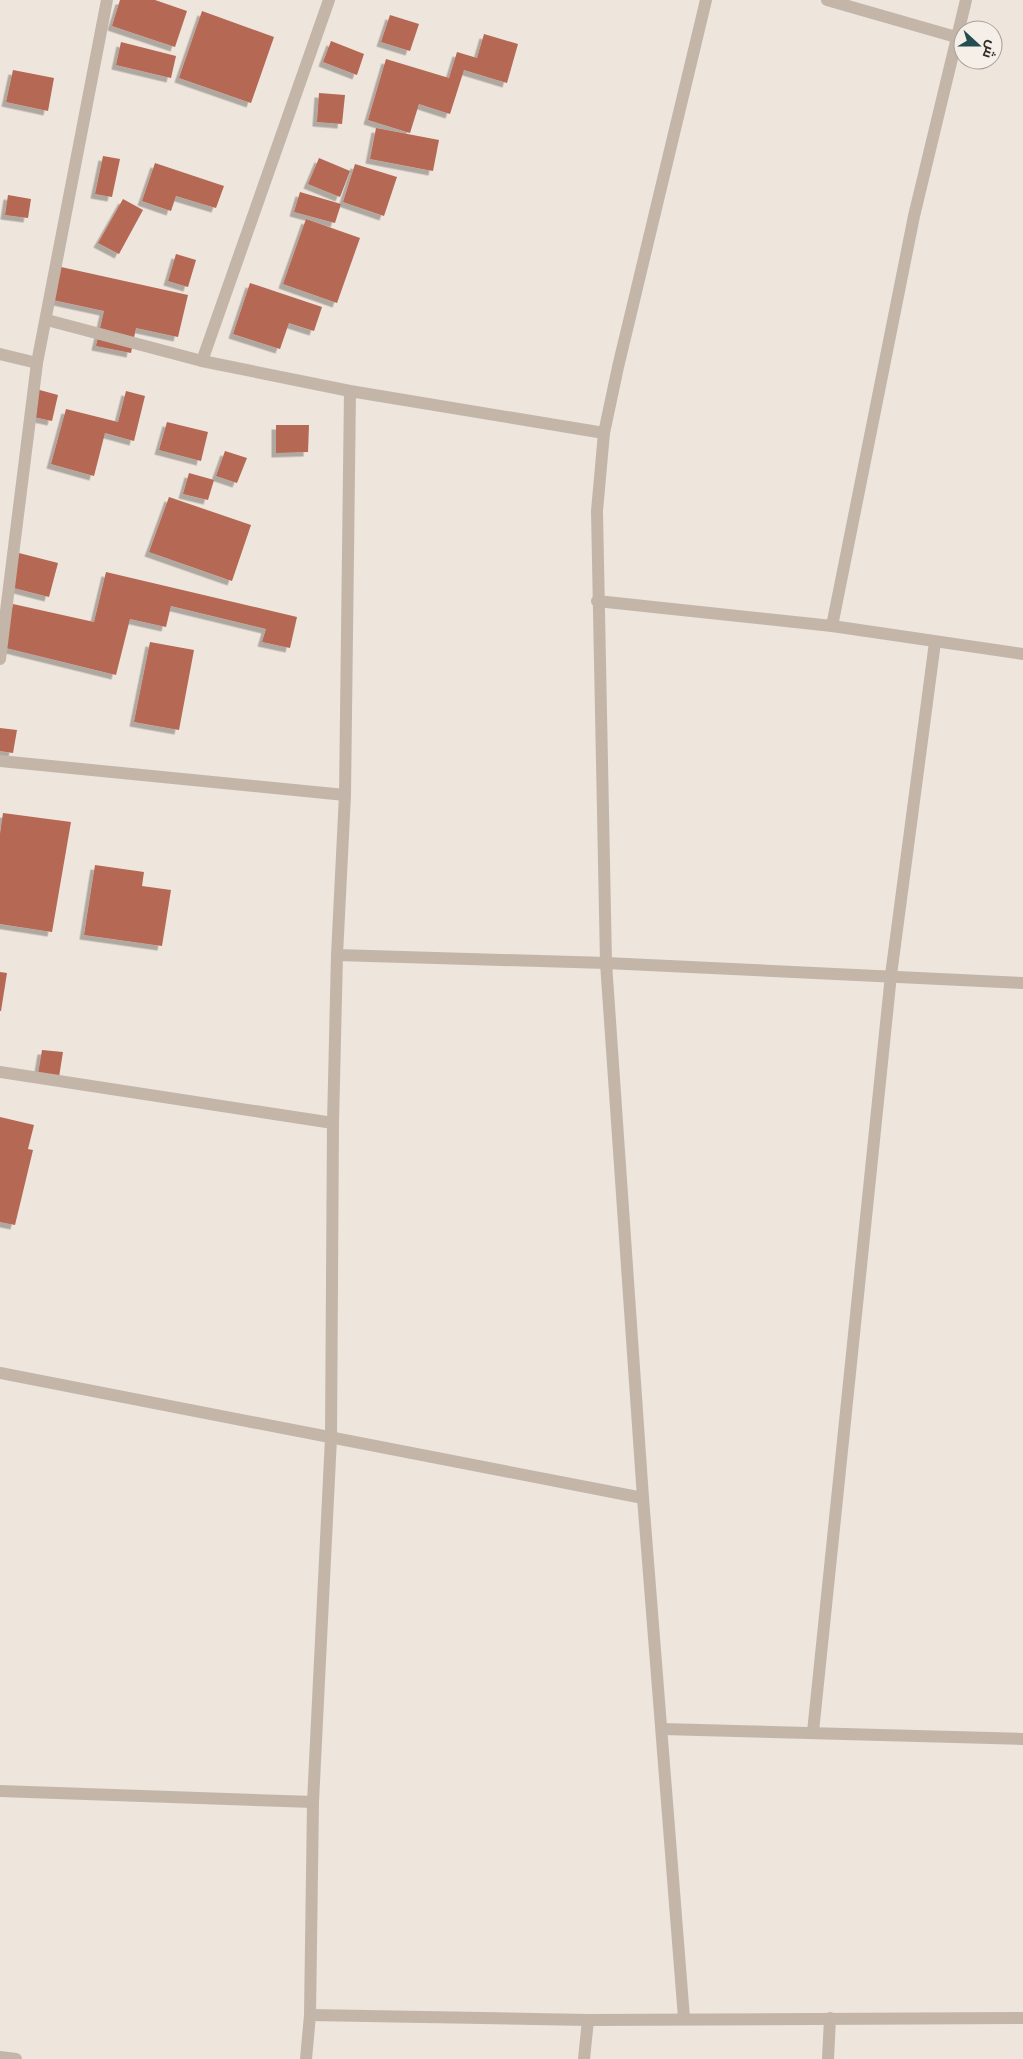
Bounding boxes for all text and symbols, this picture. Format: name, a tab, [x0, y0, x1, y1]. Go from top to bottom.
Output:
north arrow	[953, 20, 1003, 70]
text: ش	[979, 38, 1002, 61]

